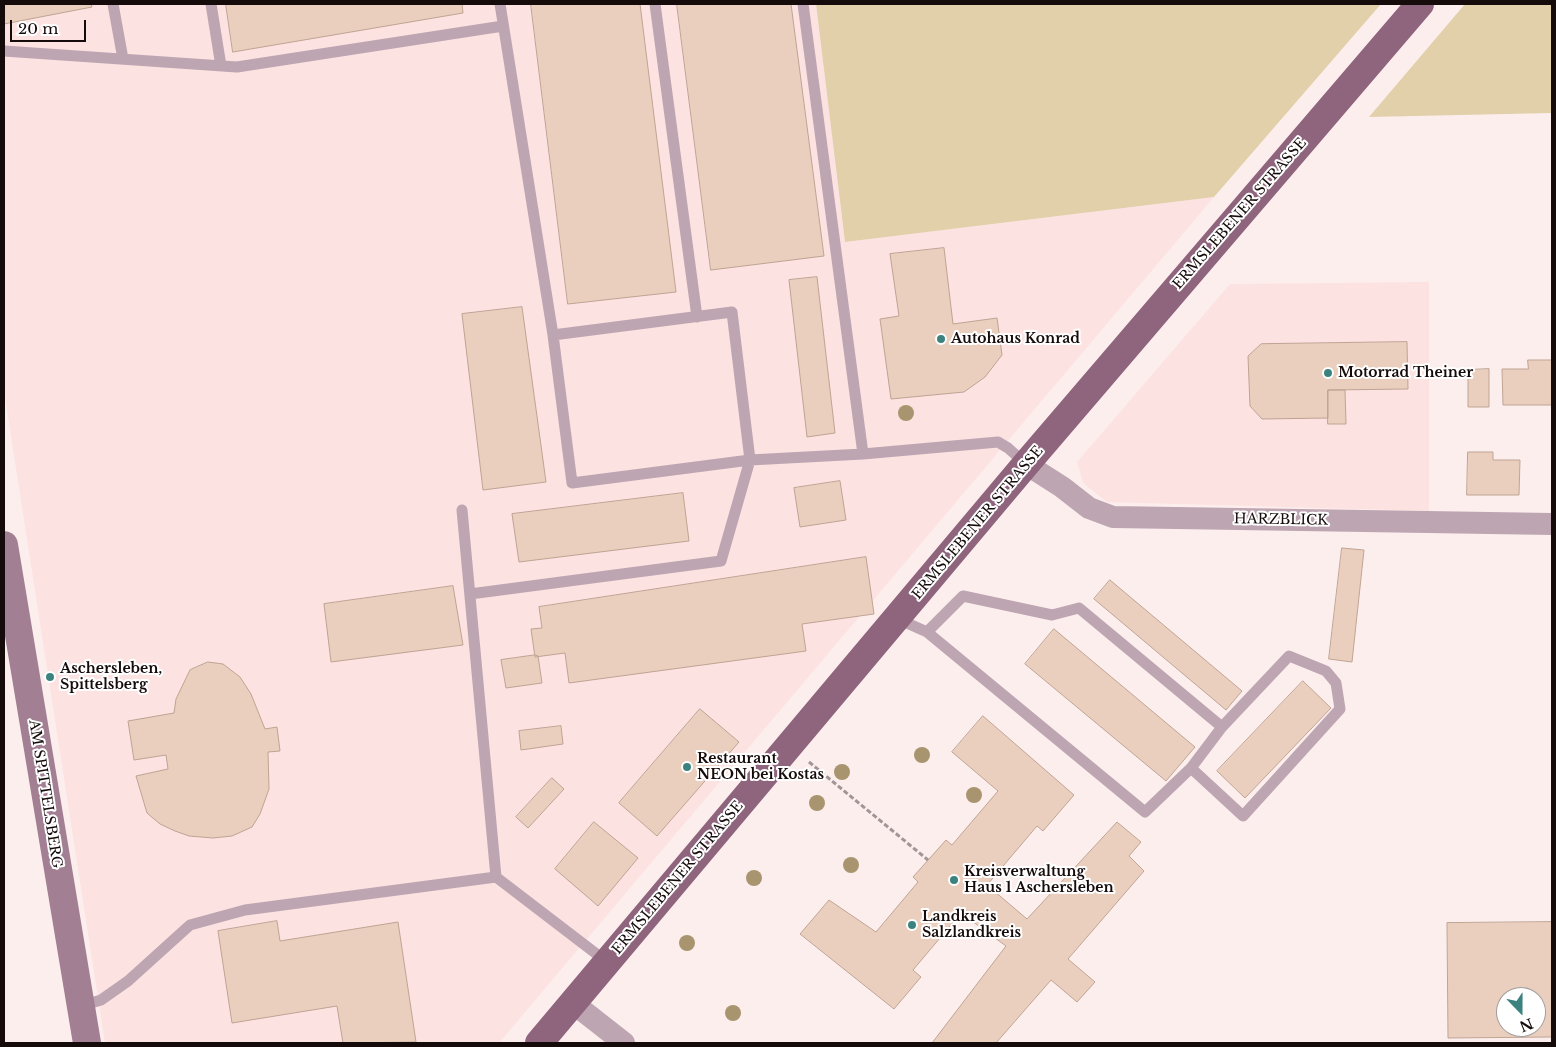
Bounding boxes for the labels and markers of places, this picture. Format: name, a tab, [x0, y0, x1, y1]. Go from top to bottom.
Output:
place label: Autohaus Konrad	[951, 331, 1080, 347]
marker: Autohaus Konrad	[935, 333, 947, 345]
place label: Motorrad Theiner	[1338, 365, 1473, 381]
marker: Motorrad Theiner	[1322, 367, 1334, 379]
place label: Aschersleben, Spittelsberg	[60, 661, 162, 694]
marker: Aschersleben, Spittelsberg	[44, 671, 56, 683]
place label: Restaurant NEON bei Kostas	[697, 751, 824, 784]
marker: Restaurant NEON bei Kostas	[681, 761, 693, 773]
place label: Kreisverwaltung Haus 1 Aschersleben	[964, 864, 1114, 896]
marker: Kreisverwaltung Haus 1 Aschersleben	[948, 874, 960, 886]
place label: Landkreis Salzlandkreis	[922, 909, 1021, 942]
marker: Landkreis Salzlandkreis	[906, 919, 918, 931]

